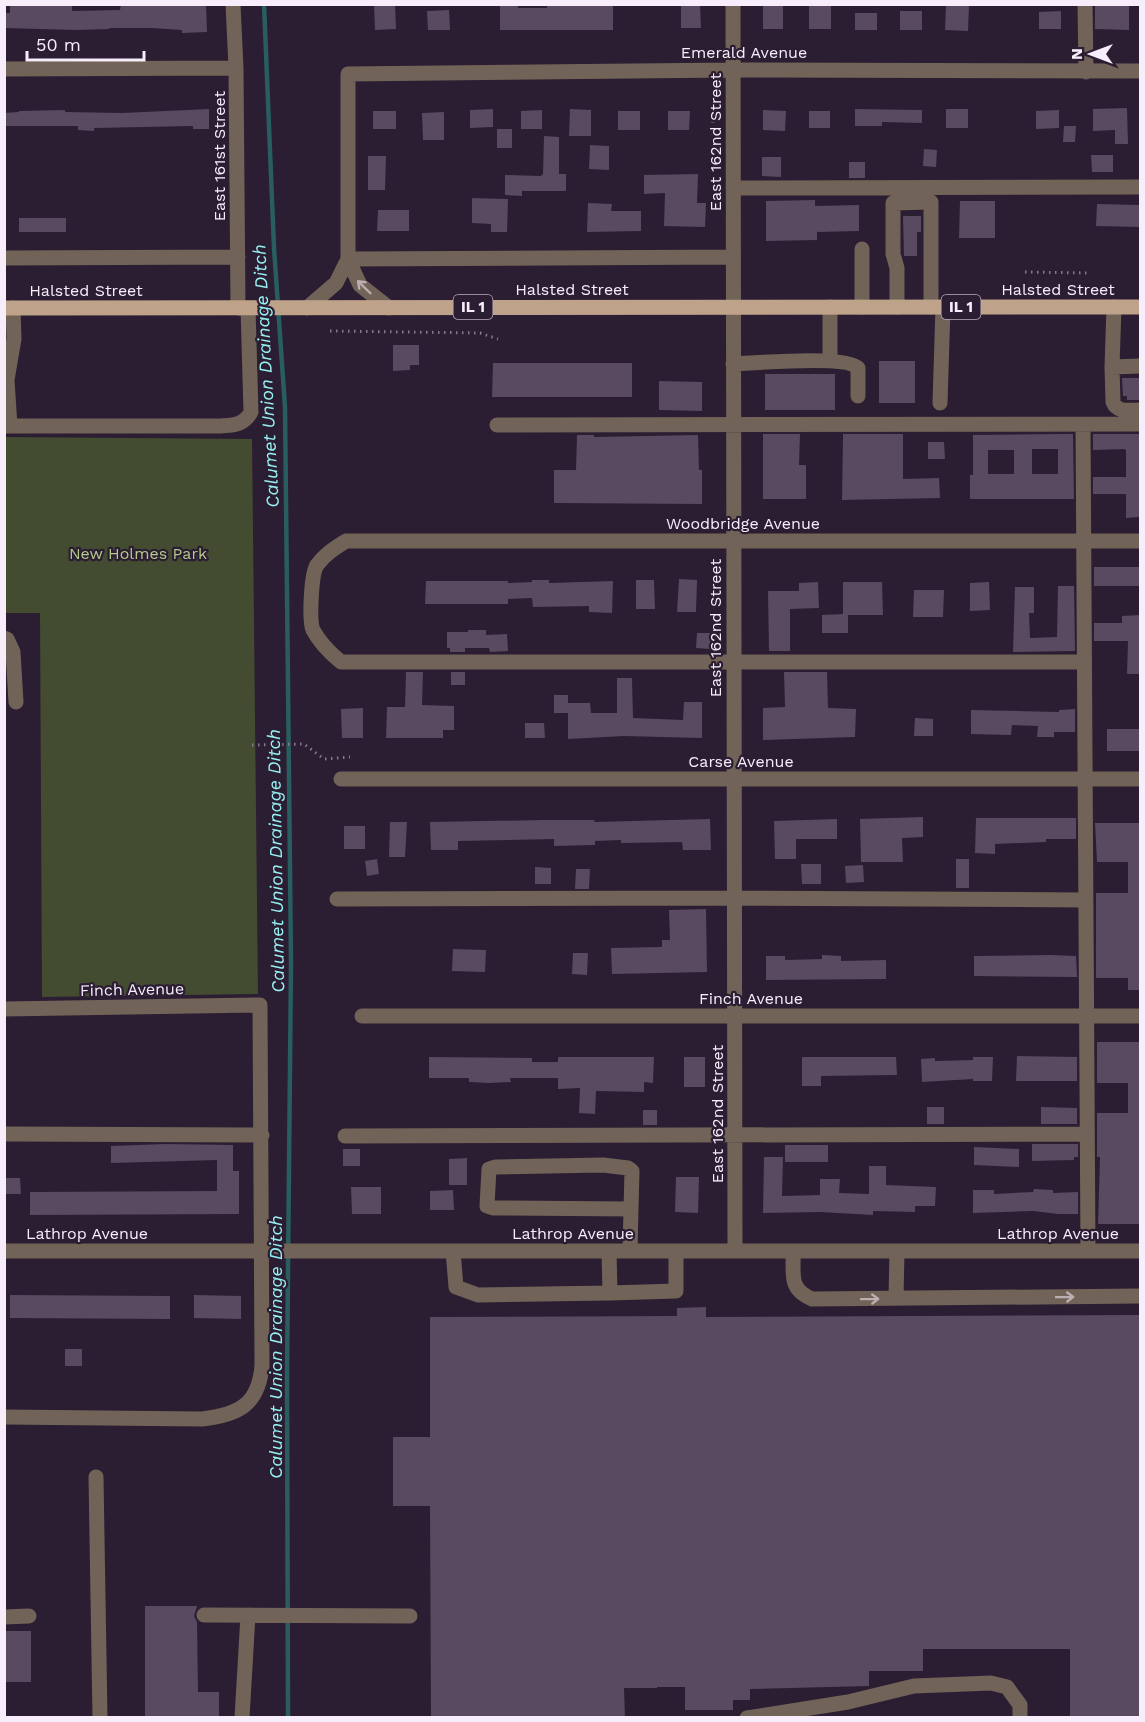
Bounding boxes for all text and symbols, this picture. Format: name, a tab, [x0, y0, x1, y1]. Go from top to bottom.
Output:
scale bar	[27, 24, 144, 62]
north arrow	[1061, 24, 1121, 84]
text: 50 m	[36, 34, 81, 55]
street label: Emerald Avenue	[681, 43, 807, 62]
text: N	[1067, 48, 1086, 60]
street label: East 162nd Street	[706, 73, 725, 211]
street label: East 161st Street	[210, 90, 229, 221]
water label: Calumet Union Drainage Ditch	[248, 244, 283, 508]
one-way arrow	[356, 280, 371, 294]
street label: Halsted Street	[515, 280, 629, 299]
street label: Halsted Street	[1001, 280, 1115, 299]
street label: Halsted Street	[29, 281, 143, 300]
road number: IL 1	[454, 295, 492, 319]
road number: IL 1	[942, 295, 980, 319]
street label: Woodbridge Avenue	[666, 514, 820, 533]
park label: New Holmes Park	[69, 544, 207, 563]
street label: East 162nd Street	[706, 559, 725, 697]
water label: Calumet Union Drainage Ditch	[263, 729, 288, 993]
street label: Carse Avenue	[688, 752, 794, 771]
street label: Finch Avenue	[80, 979, 184, 1000]
street label: Finch Avenue	[699, 989, 803, 1008]
street label: East 162nd Street	[708, 1045, 727, 1183]
water label: Calumet Union Drainage Ditch	[265, 1215, 286, 1479]
street label: Lathrop Avenue	[26, 1224, 148, 1243]
street label: Lathrop Avenue	[512, 1224, 634, 1243]
street label: Lathrop Avenue	[997, 1224, 1119, 1243]
one-way arrow	[1055, 1291, 1075, 1302]
one-way arrow	[860, 1293, 880, 1304]

